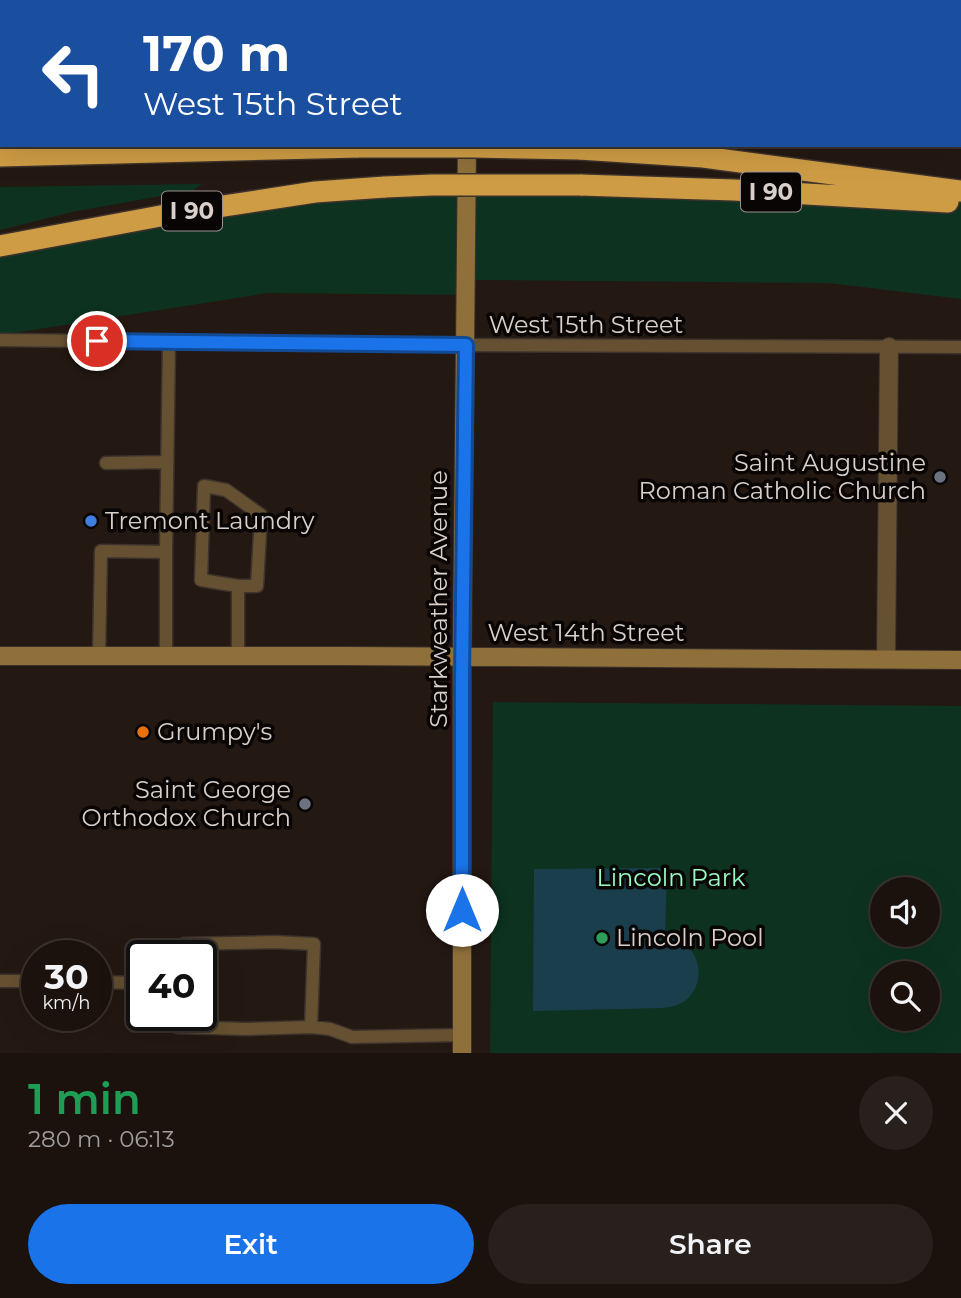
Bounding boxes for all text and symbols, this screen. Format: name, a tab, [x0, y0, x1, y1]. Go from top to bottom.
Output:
text: 170 m	[143, 24, 290, 83]
icon: left	[28, 28, 119, 119]
text: West 15th Street	[143, 84, 403, 123]
road number: I 90	[741, 172, 801, 211]
road number: I 90	[162, 192, 222, 230]
street label: West 15th Street	[489, 310, 684, 339]
pin	[67, 311, 127, 371]
icon: arrive	[78, 322, 116, 360]
place label: Saint Augustine Roman Catholic Church	[639, 448, 926, 505]
marker: Saint Augustine Roman Catholic Church	[932, 469, 948, 485]
street label: Starkweather Avenue	[424, 470, 453, 728]
place label: Tremont Laundry	[105, 506, 314, 535]
marker: Tremont Laundry	[83, 513, 99, 529]
street label: West 14th Street	[488, 618, 685, 647]
place label: Grumpy's	[157, 717, 272, 746]
marker: Grumpy's	[135, 724, 151, 740]
place label: Saint George Orthodox Church	[82, 775, 291, 832]
marker: Saint George Orthodox Church	[297, 796, 313, 812]
park label: Lincoln Park	[597, 863, 746, 892]
position arrow	[425, 873, 499, 947]
map controls	[870, 877, 940, 1031]
button: sound	[870, 877, 940, 947]
place label: Lincoln Pool	[616, 923, 764, 952]
marker: Lincoln Pool	[594, 930, 610, 946]
speed limit sign: 40	[126, 940, 217, 1031]
text: 30	[44, 955, 89, 998]
button: search	[870, 961, 940, 1031]
text: km/h	[42, 992, 91, 1014]
text: 1 min	[28, 1073, 141, 1125]
button: close	[859, 1076, 933, 1150]
text: 280 m · 06:13	[28, 1125, 175, 1153]
button: Exit	[28, 1204, 474, 1284]
button: Share	[488, 1204, 933, 1284]

